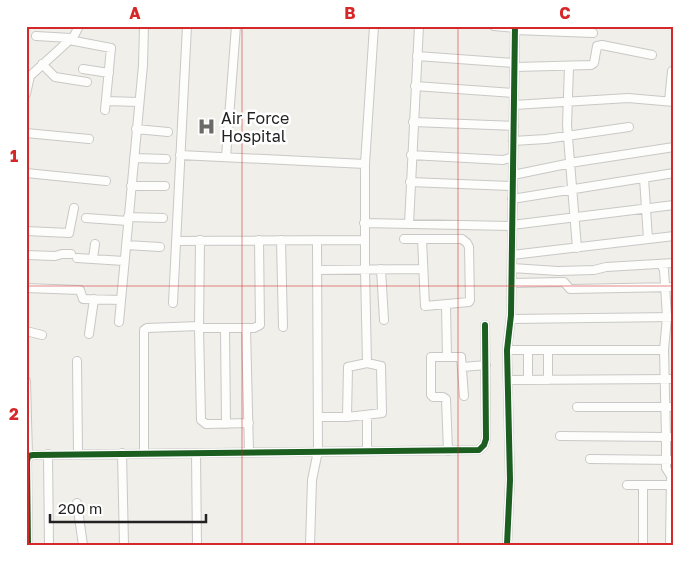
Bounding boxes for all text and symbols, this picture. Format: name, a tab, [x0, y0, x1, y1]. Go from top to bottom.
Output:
text: A	[129, 3, 141, 23]
text: B	[344, 3, 356, 23]
text: C	[559, 3, 571, 23]
place label: Air Force Hospital	[221, 108, 289, 146]
hospital icon: Air Force Hospital	[197, 117, 217, 137]
text: 1	[10, 146, 18, 166]
text: 2	[9, 404, 19, 424]
scale bar	[50, 491, 206, 523]
text: 200 m	[58, 499, 102, 517]

